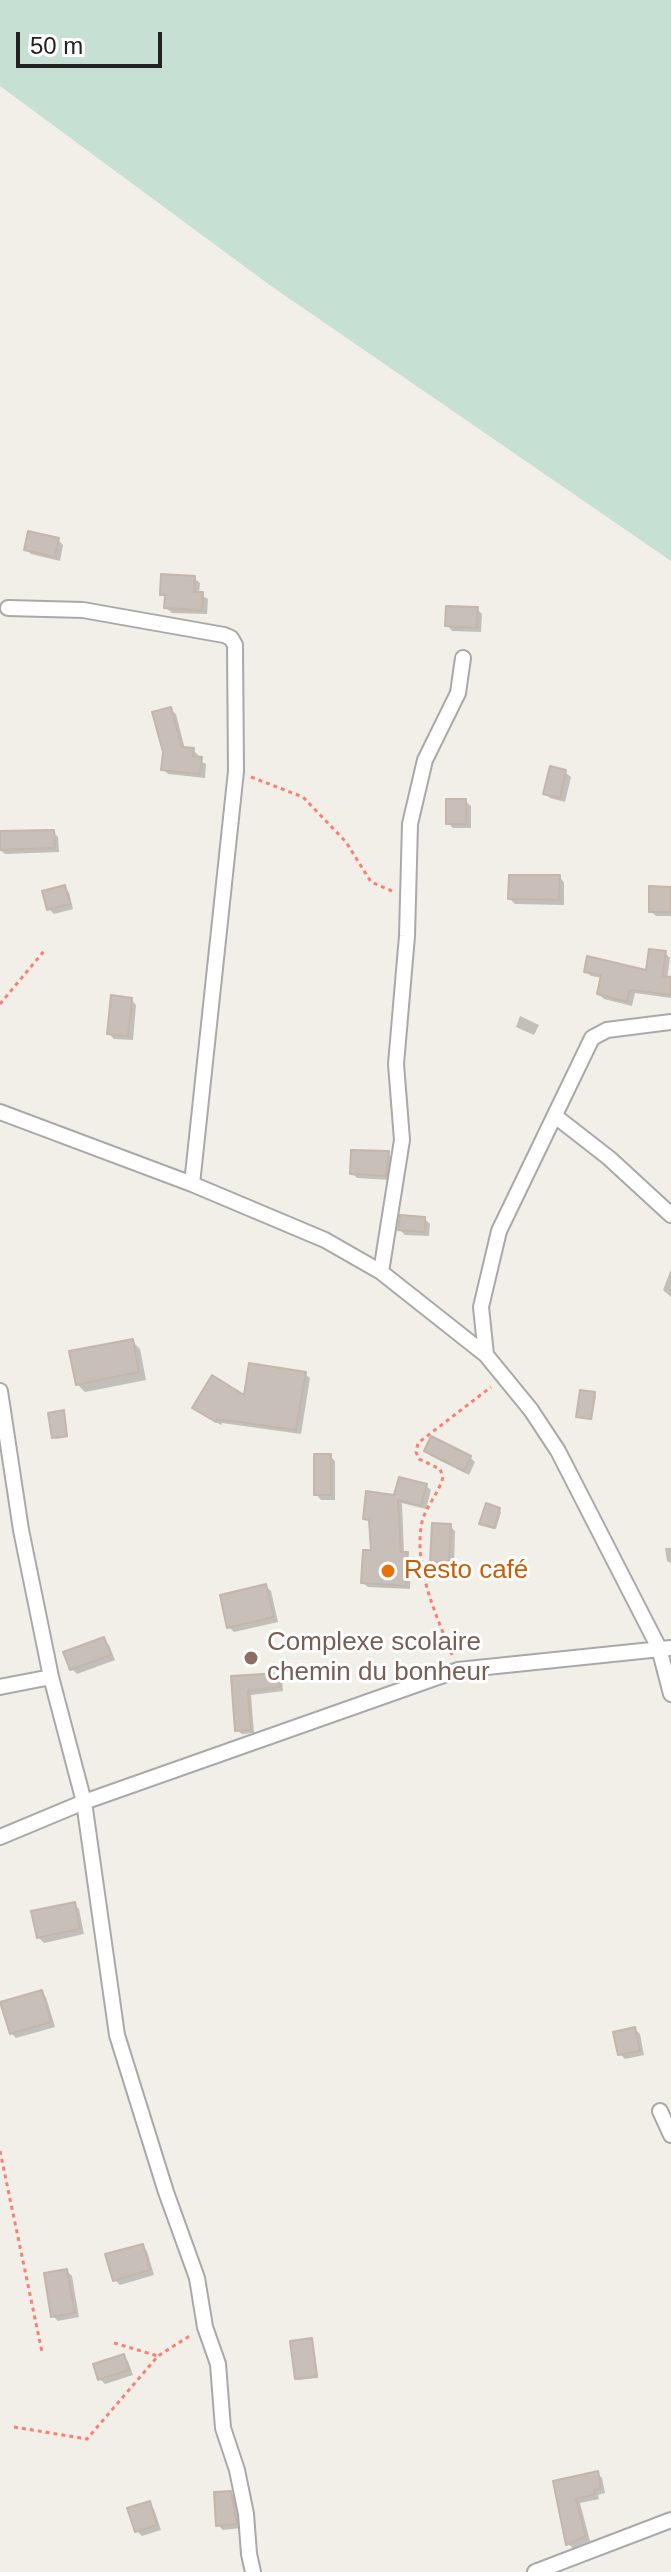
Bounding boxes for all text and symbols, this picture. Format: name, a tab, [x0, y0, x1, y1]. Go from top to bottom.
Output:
scale bar	[20, 16, 166, 66]
text: 50 m	[30, 32, 83, 59]
place label: Resto café	[404, 1555, 528, 1587]
marker: Resto café	[379, 1562, 397, 1580]
place label: Complexe scolaire chemin du bonheur	[267, 1627, 490, 1688]
marker: Complexe scolaire chemin du bonheur	[242, 1649, 260, 1667]

